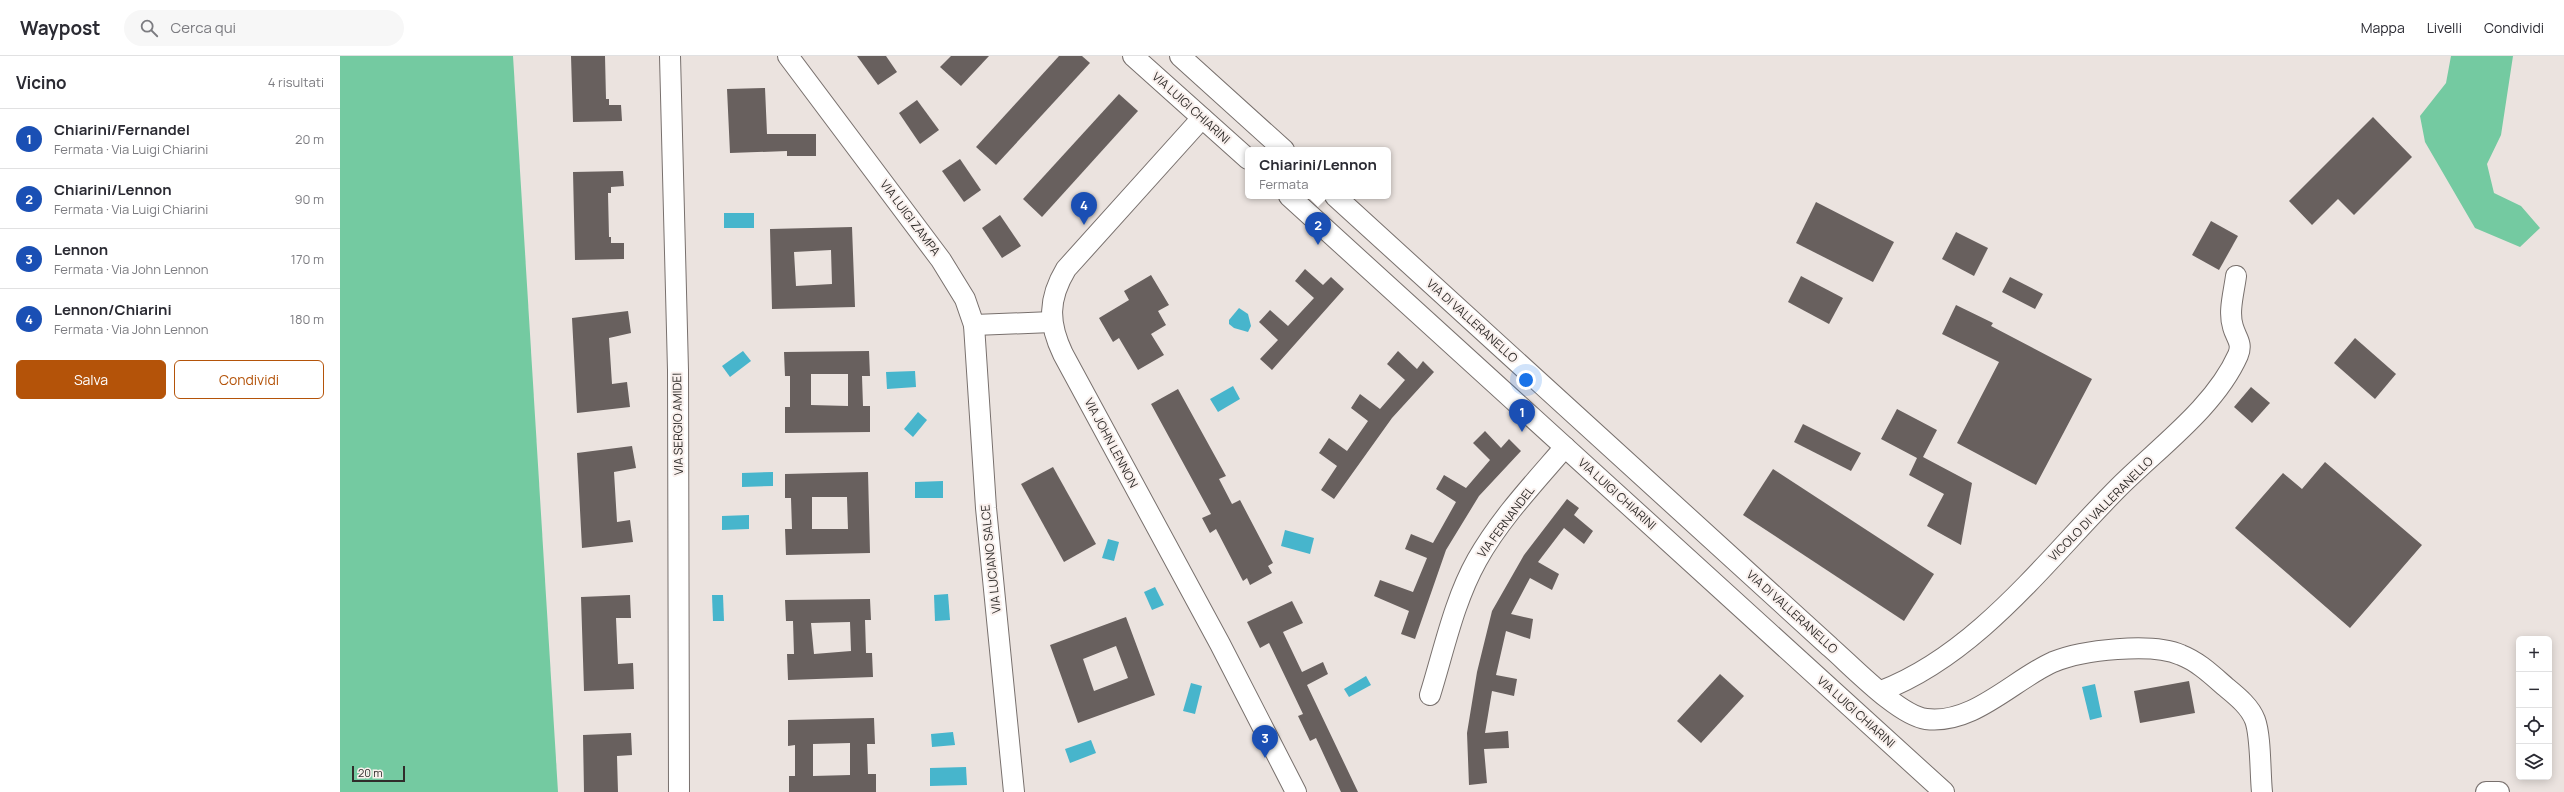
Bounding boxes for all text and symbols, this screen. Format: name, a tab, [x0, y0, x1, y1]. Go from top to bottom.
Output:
search box	[124, 10, 404, 46]
text: Waypost	[20, 15, 100, 41]
icon: search	[138, 17, 160, 39]
text: Cerca qui	[170, 17, 236, 38]
text: Mappa	[2361, 18, 2405, 37]
text: Livelli	[2427, 18, 2462, 37]
text: Condividi	[2484, 18, 2544, 37]
street label: VIA LUIGI CHIARINI	[1149, 68, 1234, 147]
text: Vicino	[16, 71, 67, 94]
text: 4 risultati	[268, 73, 324, 91]
text: Chiarini/Fernandel	[54, 119, 190, 140]
text: 1	[26, 130, 32, 148]
text: 20 m	[295, 130, 324, 148]
text: Fermata · Via Luigi Chiarini	[54, 140, 208, 158]
popup	[1245, 147, 1391, 199]
text: Chiarini/Lennon	[1259, 154, 1377, 175]
text: Fermata	[1259, 175, 1308, 193]
street label: VIA LUIGI ZAMPA	[876, 176, 945, 259]
text: Chiarini/Lennon	[54, 179, 172, 200]
text: 2	[25, 190, 33, 208]
text: 90 m	[294, 190, 324, 208]
pin: 4	[1071, 192, 1097, 225]
text: Fermata · Via Luigi Chiarini	[54, 200, 208, 218]
pin: 2	[1305, 212, 1331, 245]
text: Lennon	[54, 239, 108, 260]
text: 3	[25, 250, 33, 268]
text: 170 m	[291, 250, 324, 268]
text: Fermata · Via John Lennon	[54, 260, 209, 278]
street label: VIA DI VALLERANELLO	[1423, 275, 1522, 366]
text: Lennon/Chiarini	[54, 299, 172, 320]
text: 4	[25, 310, 33, 328]
text: 180 m	[290, 310, 324, 328]
text: Fermata · Via John Lennon	[54, 320, 209, 338]
button: Salva	[16, 360, 166, 399]
button: Condividi	[174, 360, 324, 399]
your location	[1516, 370, 1536, 390]
street label: VIA SERGIO AMIDEI	[668, 373, 687, 475]
street label: VIA JOHN LENNON	[1081, 395, 1142, 491]
pin: 1	[1509, 399, 1535, 432]
street label: VICOLO DI VALLERANELLO	[2045, 452, 2157, 565]
street label: VIA LUIGI CHIARINI	[1575, 454, 1660, 533]
street label: VIA FERNANDEL	[1473, 482, 1538, 561]
street label: VIA LUCIANO SALCE	[976, 504, 1005, 614]
street label: VIA DI VALLERANELLO	[1743, 566, 1842, 657]
map controls	[2516, 636, 2552, 780]
button: +	[2516, 636, 2552, 672]
street label: VIA LUIGI CHIARINI	[1814, 672, 1899, 751]
button: −	[2516, 672, 2552, 708]
button: locate	[2516, 708, 2552, 744]
pin: 3	[1252, 725, 1278, 758]
button: layers	[2516, 744, 2552, 780]
scale bar	[352, 764, 405, 783]
text: 20 m	[358, 765, 383, 780]

